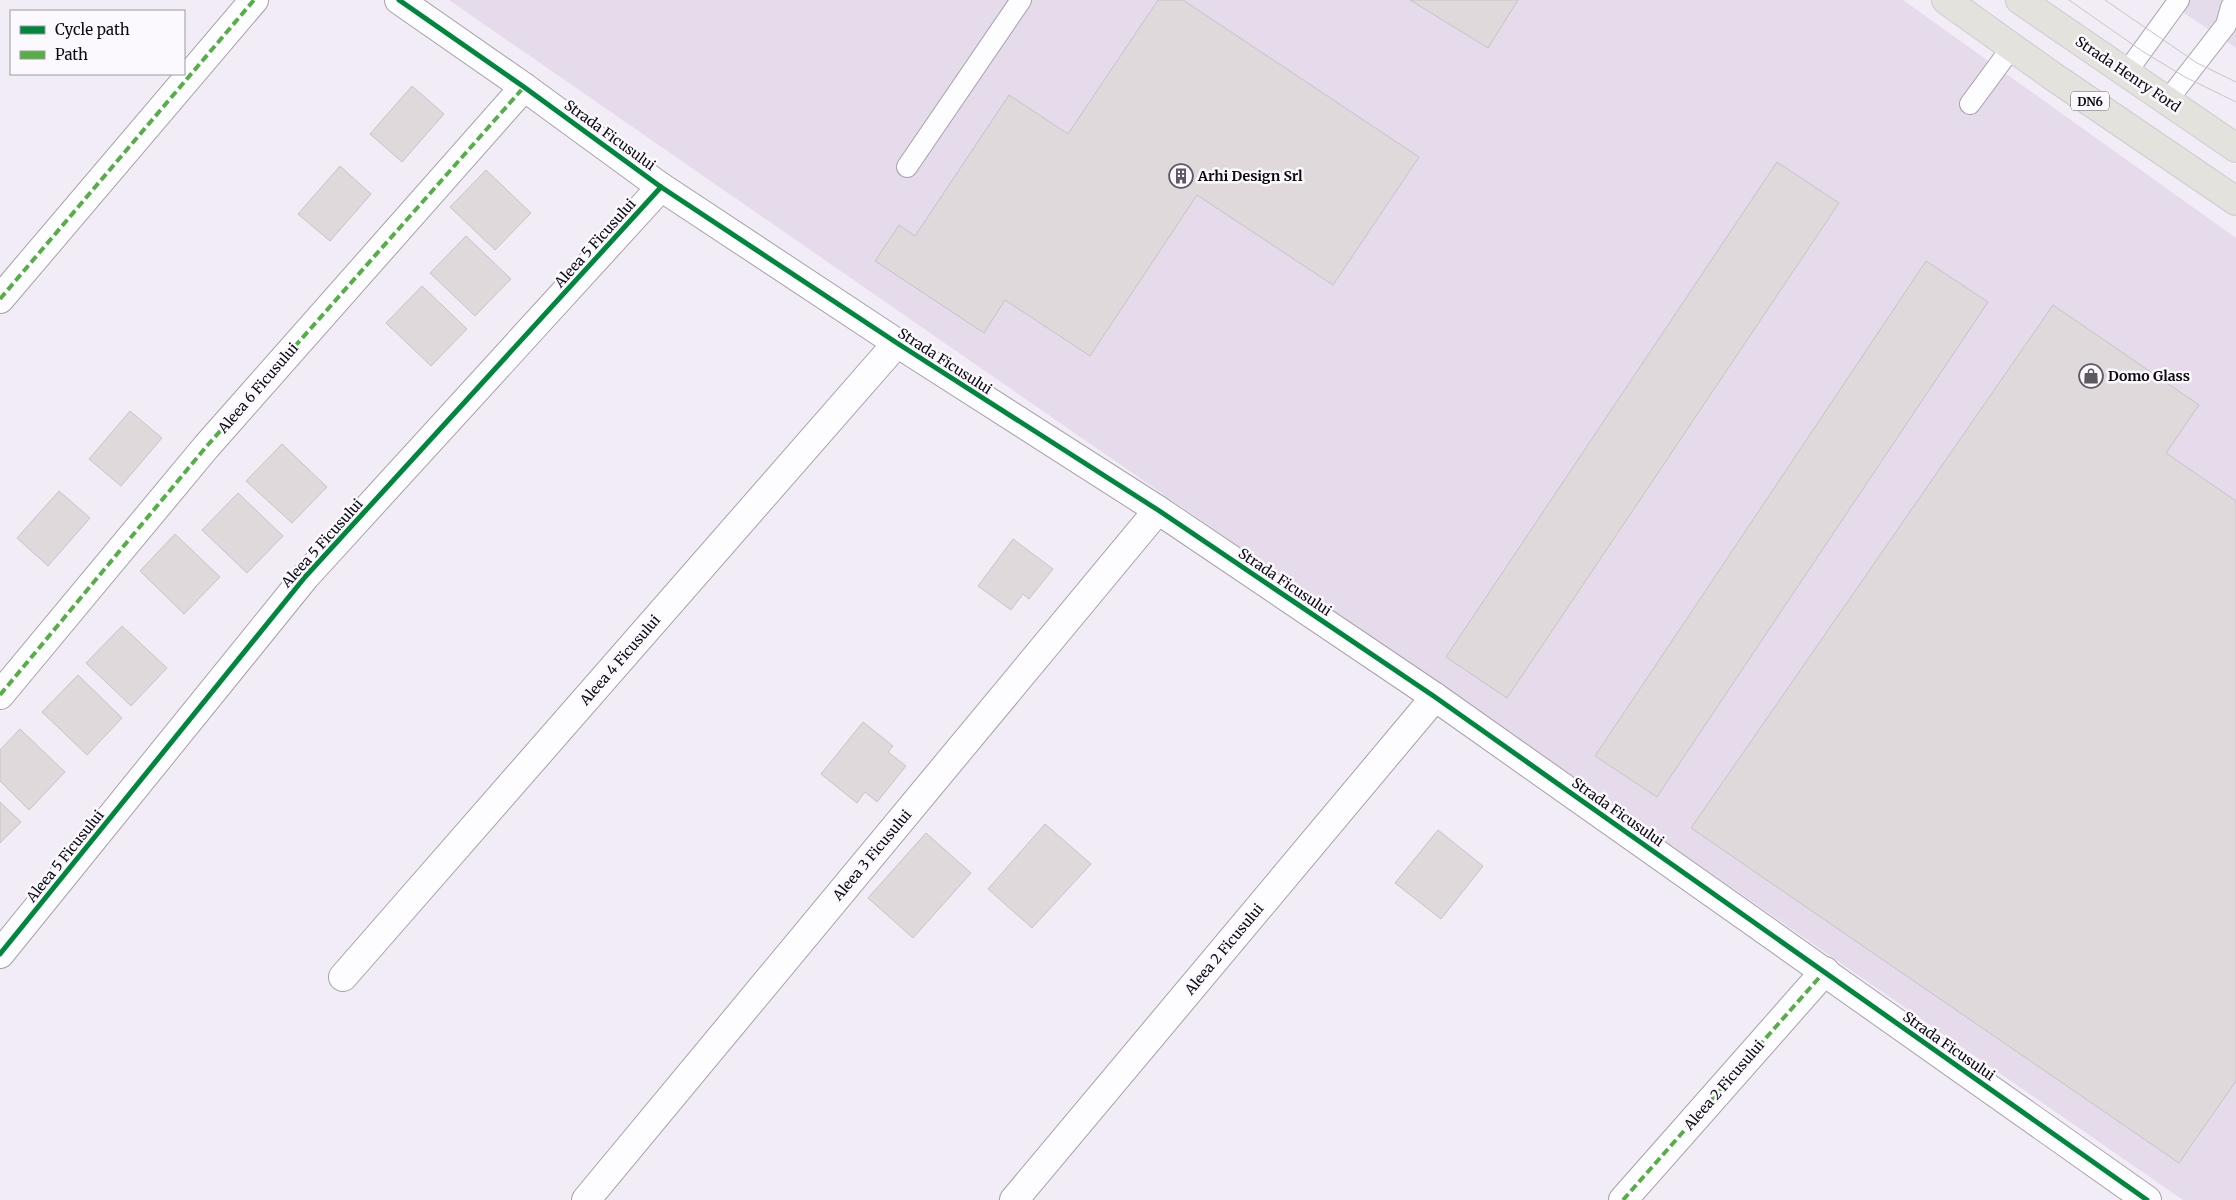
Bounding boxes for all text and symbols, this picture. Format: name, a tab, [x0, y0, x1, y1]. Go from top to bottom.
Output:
legend	[10, 10, 185, 75]
text: Cycle path	[55, 20, 130, 39]
street label: Strada Henry Ford	[2072, 32, 2184, 116]
text: Path	[55, 45, 88, 64]
road number: DN6	[2071, 92, 2109, 110]
street label: Strada Ficusului	[561, 96, 660, 174]
building icon: Arhi Design Srl	[1168, 163, 1194, 189]
place label: Arhi Design Srl	[1197, 167, 1303, 185]
street label: Aleea 5 Ficusului	[550, 195, 640, 292]
street label: Strada Ficusului	[895, 324, 996, 398]
street label: Aleea 6 Ficusului	[213, 339, 302, 437]
shop icon: Domo Glass	[2078, 363, 2104, 389]
place label: Domo Glass	[2108, 367, 2190, 385]
street label: Aleea 5 Ficusului	[277, 495, 367, 592]
street label: Strada Ficusului	[1235, 544, 1335, 620]
street label: Aleea 4 Ficusului	[575, 611, 664, 710]
street label: Strada Ficusului	[1568, 774, 1668, 851]
street label: Aleea 5 Ficusului	[22, 806, 108, 906]
street label: Aleea 3 Ficusului	[828, 806, 916, 905]
street label: Aleea 2 Ficusului	[1180, 899, 1268, 999]
street label: Strada Ficusului	[1899, 1008, 1999, 1085]
street label: Aleea 2 Ficusului	[1679, 1036, 1768, 1134]

